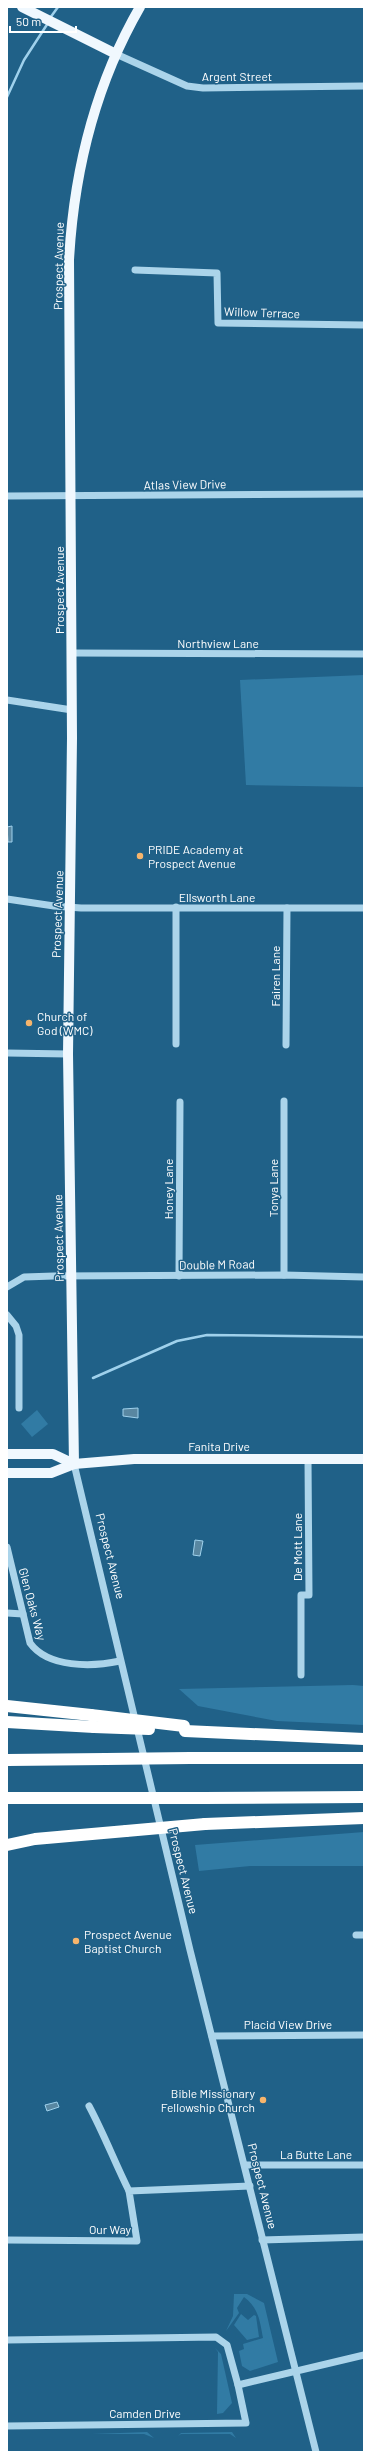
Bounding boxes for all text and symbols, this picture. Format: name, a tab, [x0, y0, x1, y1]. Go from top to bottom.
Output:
scale bar	[10, 8, 76, 34]
text: 50 m	[16, 14, 41, 28]
street label: Argent Street	[202, 69, 272, 83]
street label: Prospect Avenue	[50, 222, 66, 310]
street label: Willow Terrace	[224, 304, 300, 320]
street label: Atlas View Drive	[144, 476, 226, 492]
street label: Prospect Avenue	[52, 546, 66, 634]
street label: Northview Lane	[177, 636, 259, 650]
place label: PRIDE Academy at Prospect Avenue	[148, 842, 243, 870]
marker: PRIDE Academy at Prospect Avenue	[135, 851, 145, 861]
street label: Prospect Avenue	[48, 870, 66, 958]
street label: Ellsworth Lane	[179, 890, 255, 904]
street label: Fairen Lane	[268, 946, 282, 1006]
place label: Church of God (WMC)	[37, 1009, 93, 1037]
marker: Church of God (WMC)	[24, 1018, 34, 1028]
street label: Honey Lane	[161, 1159, 175, 1219]
street label: Tonya Lane	[266, 1159, 280, 1217]
street label: Prospect Avenue	[50, 1194, 66, 1282]
street label: Double M Road	[179, 1256, 255, 1272]
street label: Fanita Drive	[188, 1439, 250, 1453]
street label: Prospect Avenue	[94, 1512, 128, 1600]
street label: De Mott Lane	[290, 1513, 304, 1581]
street label: Glen Oaks Way	[17, 1566, 50, 1642]
street label: Prospect Avenue	[167, 1827, 201, 1915]
place label: Prospect Avenue Baptist Church	[84, 1927, 172, 1955]
marker: Prospect Avenue Baptist Church	[71, 1936, 81, 1946]
street label: Placid View Drive	[244, 2017, 332, 2031]
place label: Bible Missionary Fellowship Church	[161, 2086, 255, 2114]
marker: Bible Missionary Fellowship Church	[258, 2095, 268, 2105]
street label: Prospect Avenue	[246, 2142, 280, 2230]
street label: La Butte Lane	[280, 2147, 352, 2161]
street label: Our Way	[89, 2222, 132, 2236]
street label: Camden Drive	[109, 2406, 181, 2420]

